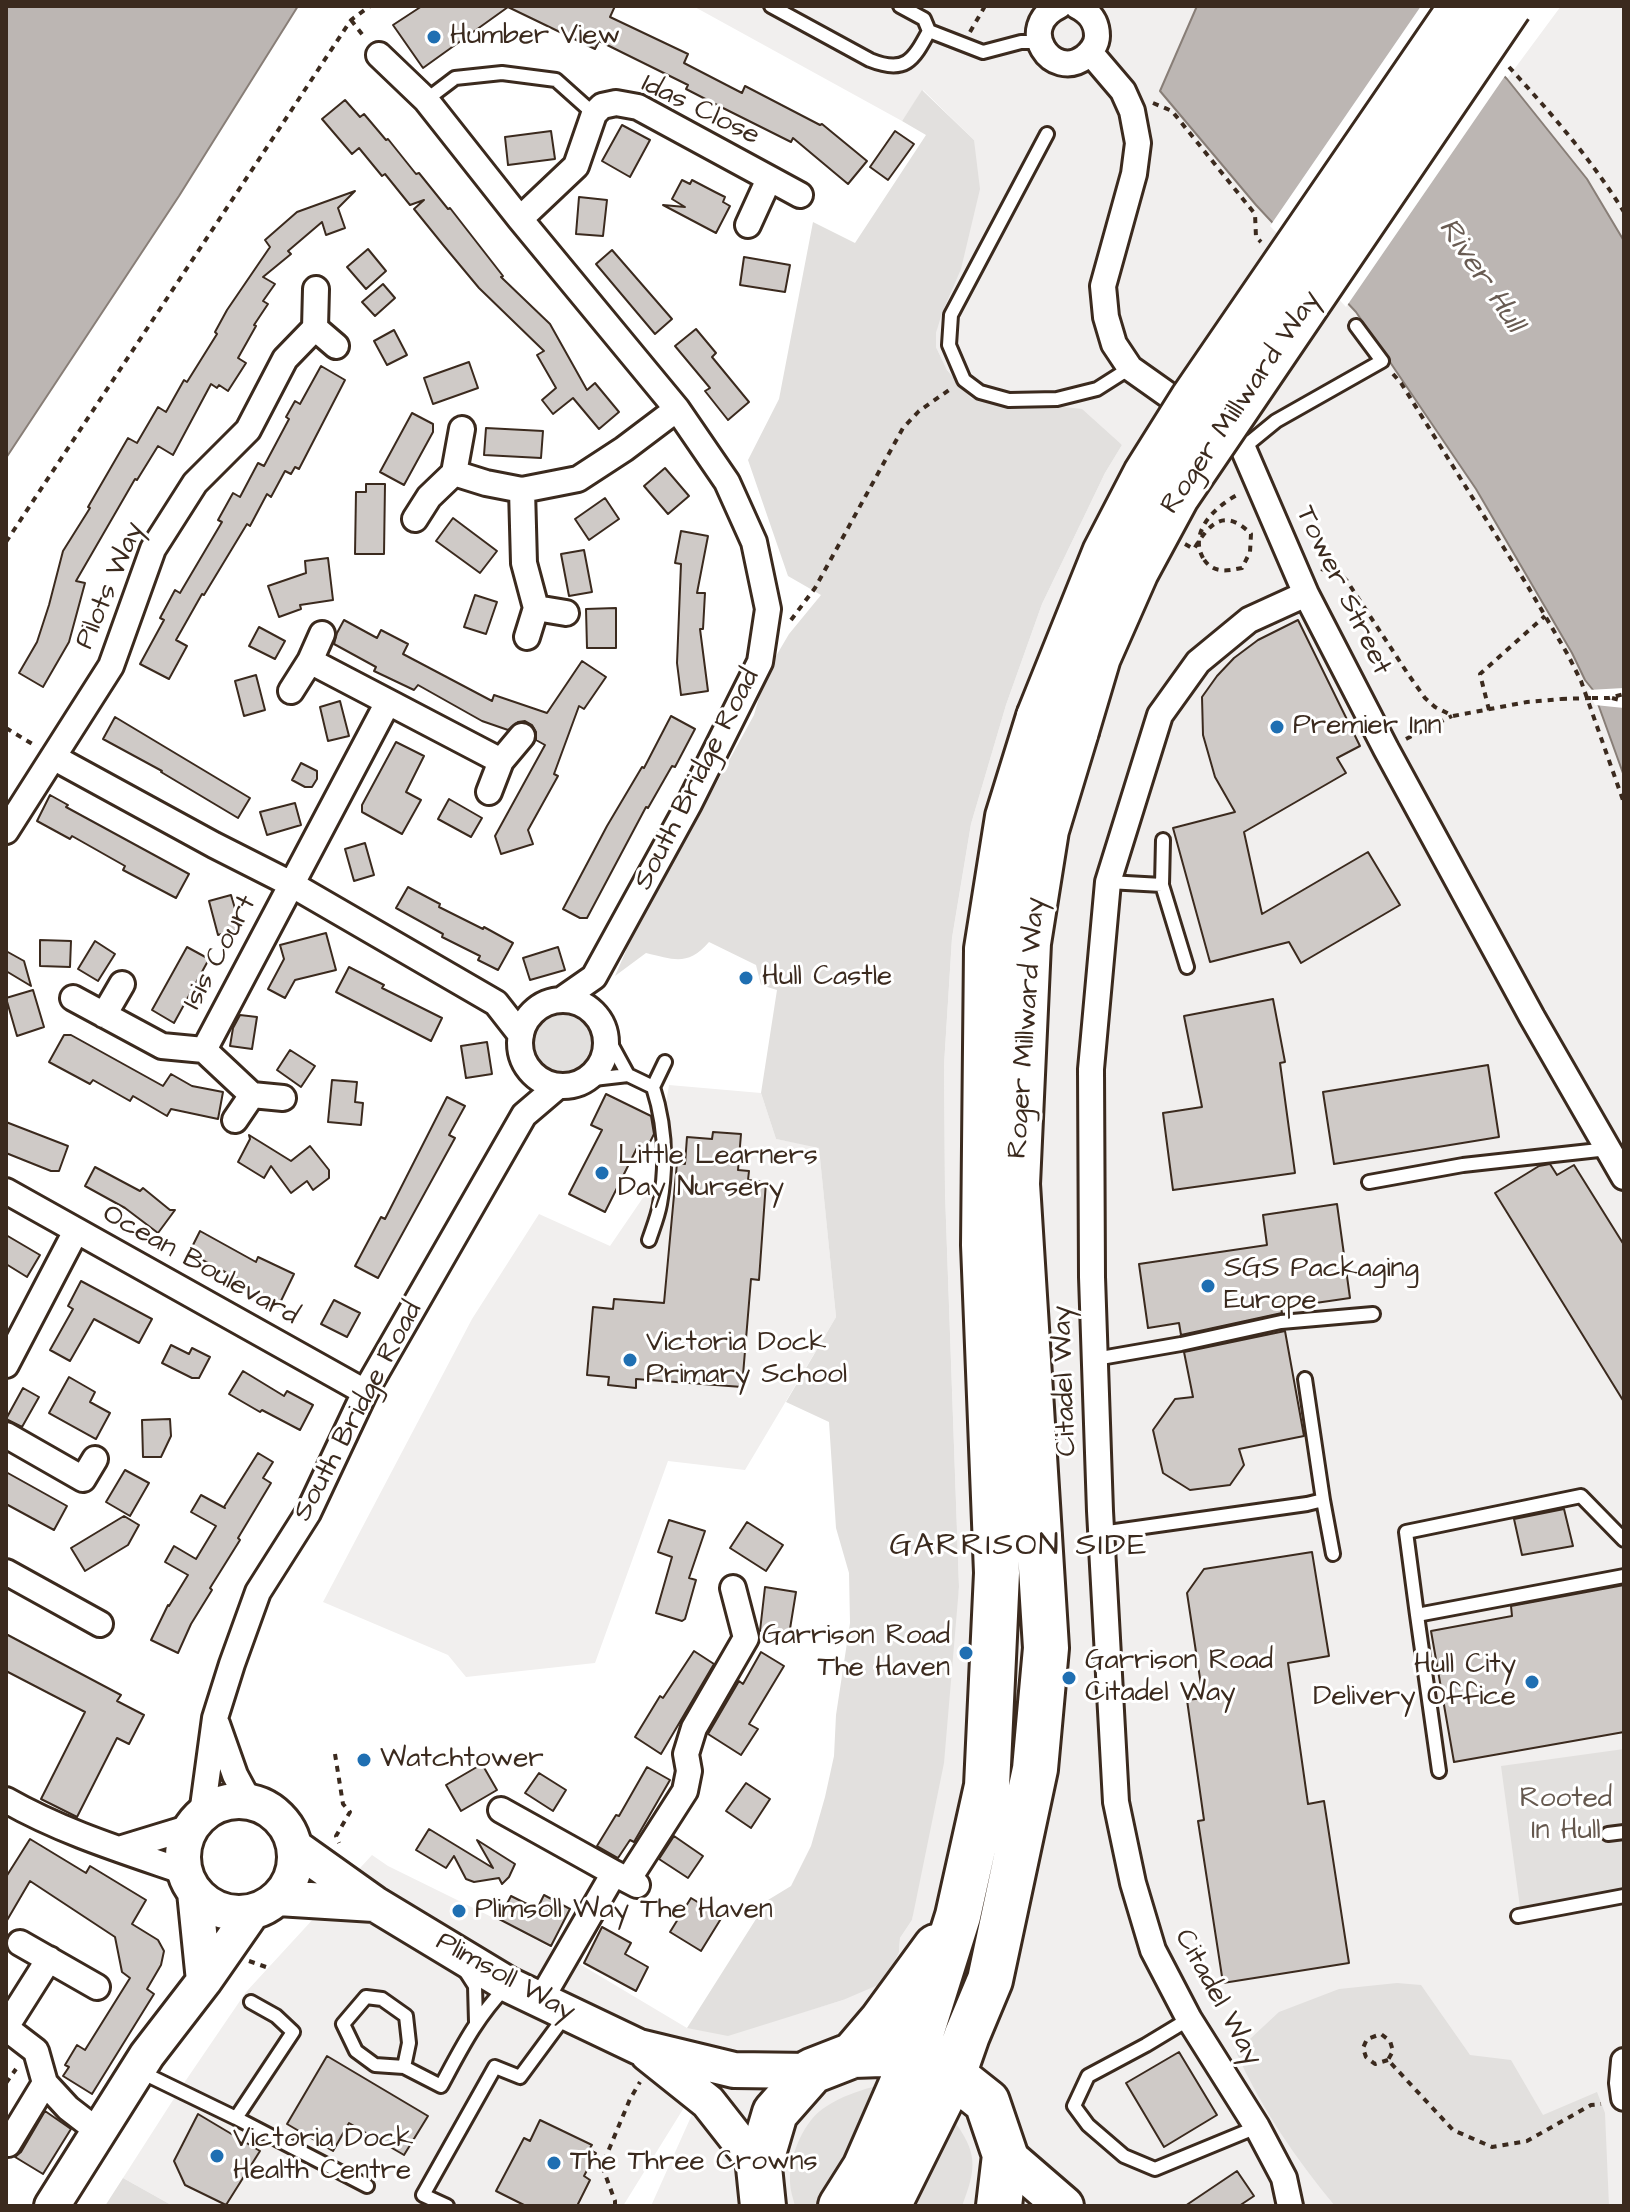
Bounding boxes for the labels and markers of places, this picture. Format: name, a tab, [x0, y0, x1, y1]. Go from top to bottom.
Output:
place label: Humber View	[450, 20, 620, 54]
marker: Humber View	[425, 28, 443, 46]
place label: Premier Inn	[1293, 710, 1442, 744]
marker: Premier Inn	[1268, 718, 1286, 736]
place label: Hull Castle	[762, 961, 892, 995]
marker: Hull Castle	[737, 969, 755, 987]
place label: Little Learners Day Nursery	[618, 1140, 818, 1206]
marker: Little Learners Day Nursery	[593, 1164, 611, 1182]
place label: SGS Packaging Europe	[1224, 1253, 1419, 1319]
marker: SGS Packaging Europe	[1199, 1277, 1217, 1295]
place label: Victoria Dock Primary School	[646, 1327, 847, 1393]
marker: Victoria Dock Primary School	[621, 1351, 639, 1369]
place label: Garrison Road The Haven	[762, 1620, 950, 1686]
marker: Garrison Road The Haven	[957, 1644, 975, 1662]
place label: Garrison Road Citadel Way	[1085, 1645, 1273, 1711]
place label: Hull City Delivery Office	[1313, 1649, 1516, 1715]
marker: Garrison Road Citadel Way	[1060, 1669, 1078, 1687]
marker: Hull City Delivery Office	[1523, 1673, 1541, 1691]
place label: Watchtower	[380, 1743, 544, 1777]
marker: Watchtower	[355, 1751, 373, 1769]
place label: Plimsoll Way The Haven	[475, 1894, 773, 1928]
marker: Plimsoll Way The Haven	[450, 1902, 468, 1920]
place label: Victoria Dock Health Centre	[233, 2123, 414, 2189]
place label: The Three Crowns	[570, 2146, 818, 2180]
marker: Victoria Dock Health Centre	[208, 2147, 226, 2165]
marker: The Three Crowns	[545, 2154, 563, 2172]

